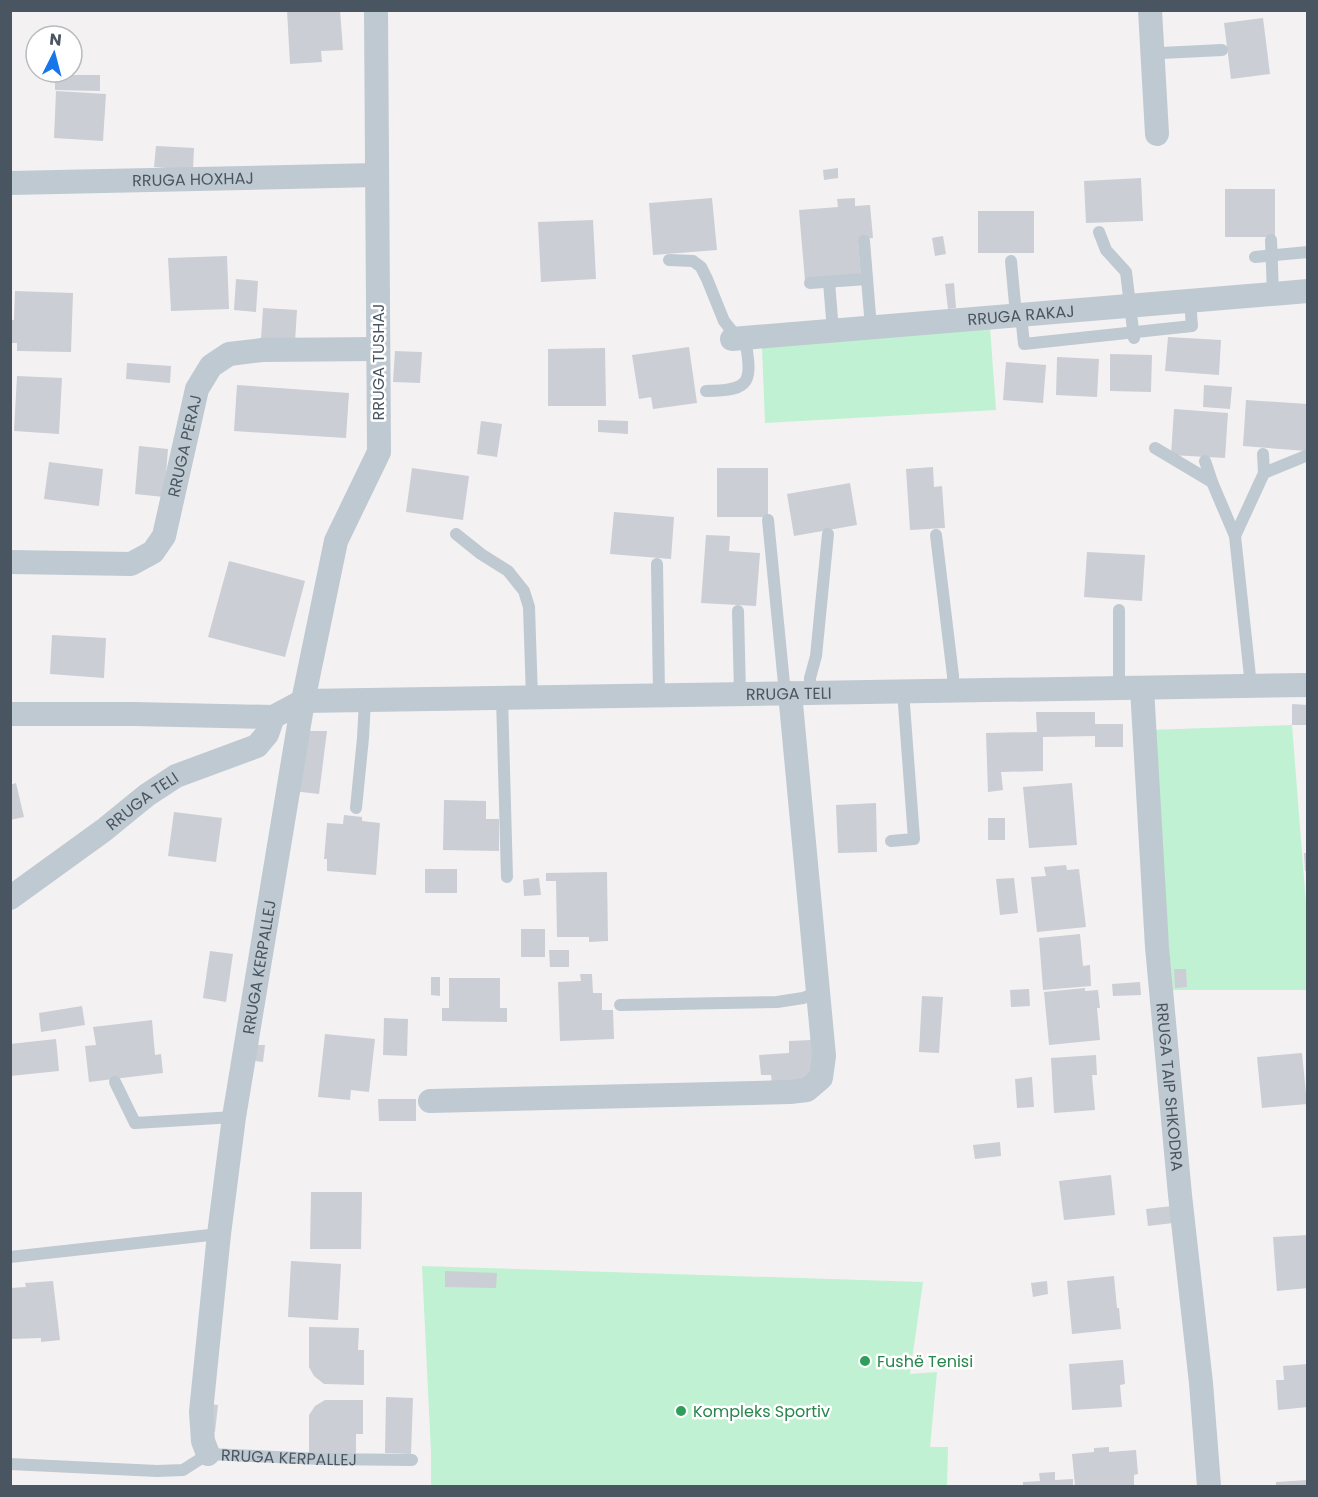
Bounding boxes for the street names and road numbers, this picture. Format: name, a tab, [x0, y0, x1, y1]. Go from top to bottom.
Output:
street label: RRUGA HOXHAJ	[132, 166, 254, 192]
street label: RRUGA RAKAJ	[967, 299, 1075, 331]
street label: RRUGA TUSHAJ	[367, 304, 390, 420]
street label: RRUGA PERAJ	[162, 392, 207, 499]
street label: RRUGA TELI	[746, 681, 832, 705]
street label: RRUGA TELI	[101, 766, 183, 836]
street label: RRUGA KERPALLEJ	[236, 898, 281, 1036]
street label: RRUGA TAIP SHKODRA	[1151, 1002, 1189, 1172]
street label: RRUGA KERPALLEJ	[221, 1443, 357, 1471]

